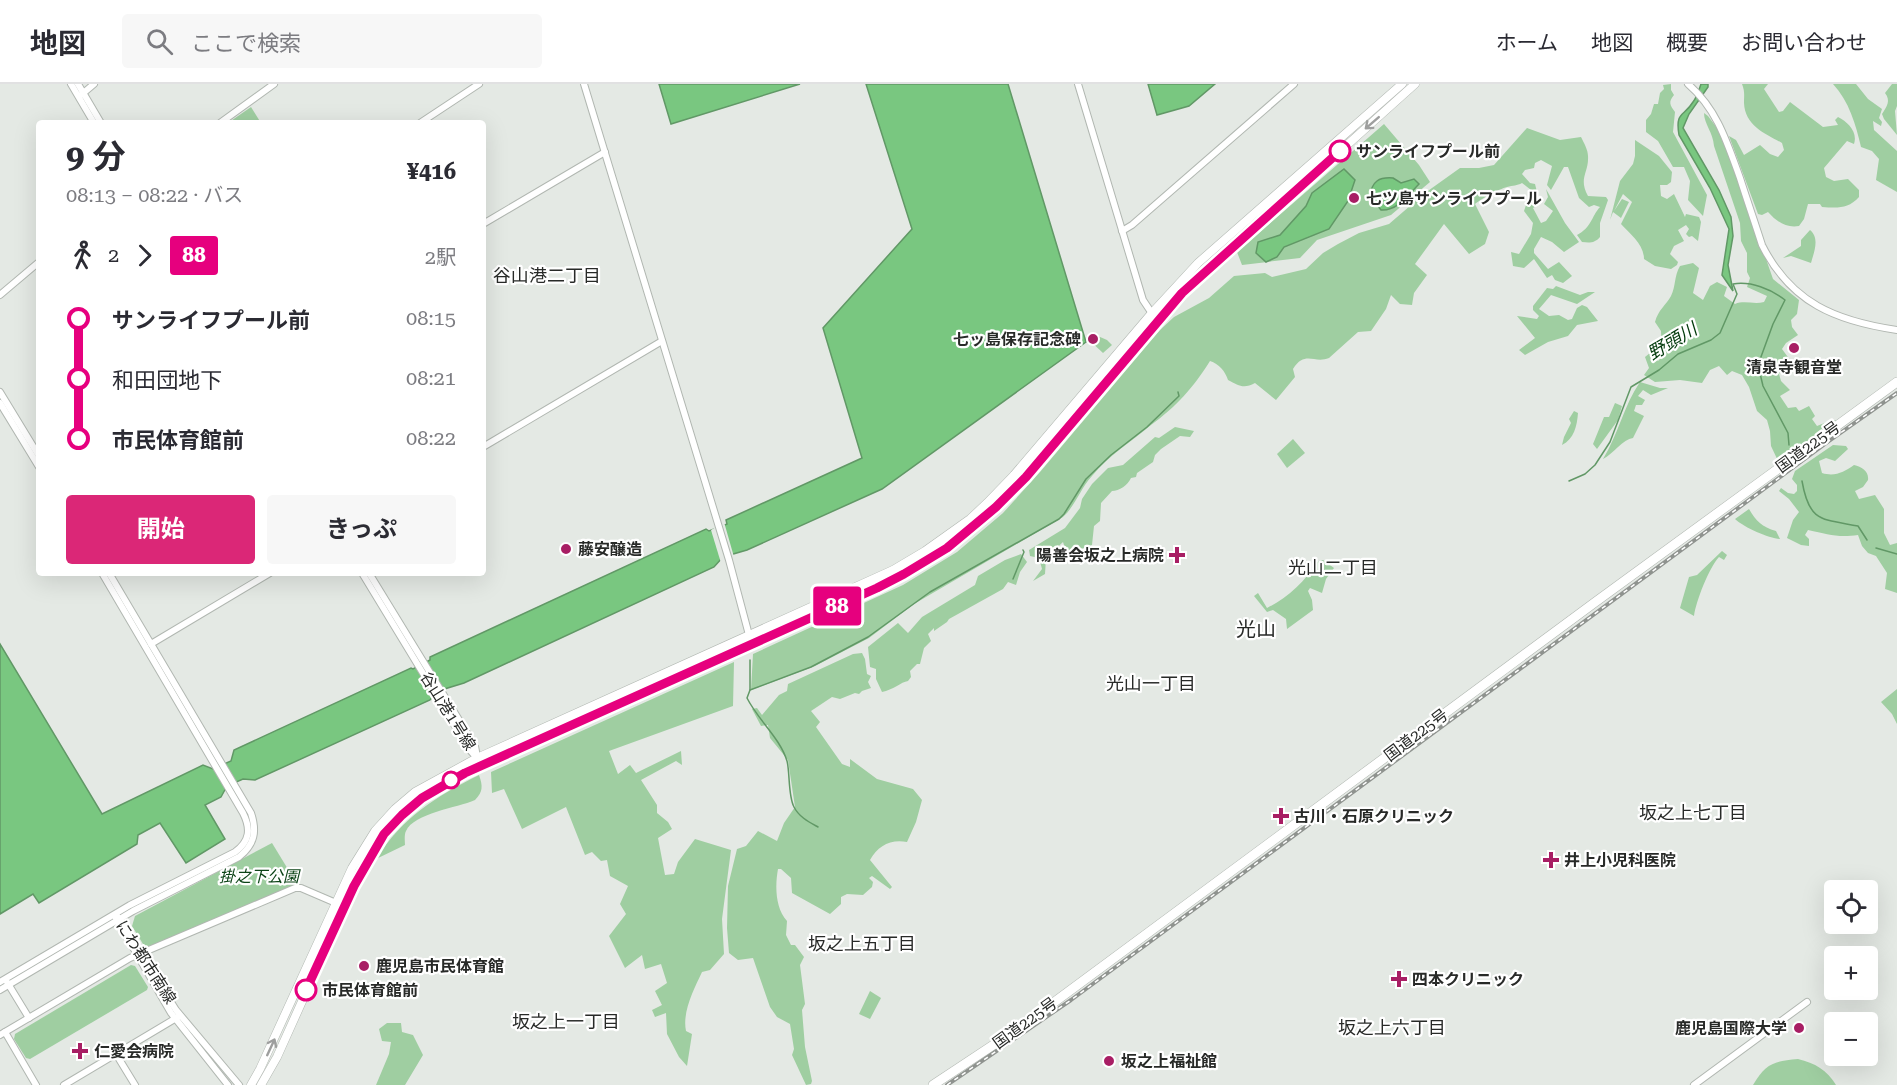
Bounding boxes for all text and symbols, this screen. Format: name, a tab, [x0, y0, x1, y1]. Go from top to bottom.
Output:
search box	[122, 14, 542, 68]
icon: search	[143, 25, 176, 58]
text: 地図	[30, 27, 86, 60]
text: ここで検索	[191, 31, 301, 56]
text: ホーム	[1496, 31, 1558, 55]
text: 地図	[1591, 31, 1633, 55]
text: 概要	[1666, 31, 1708, 55]
text: お問い合わせ	[1741, 31, 1867, 55]
one-way arrow	[1365, 116, 1380, 130]
text: 9 分	[66, 137, 126, 176]
marker: サンライフプール前	[1329, 140, 1351, 162]
place label: サンライフプール前	[1356, 142, 1500, 161]
text: ¥416	[407, 159, 456, 184]
text: 08:13 – 08:22 · バス	[66, 183, 243, 207]
place label: 七ツ島サンライフプール	[1366, 189, 1542, 208]
marker: 七ツ島サンライフプール	[1347, 191, 1361, 205]
icon: walk	[66, 239, 99, 272]
icon: forward	[128, 239, 161, 272]
text: 2	[108, 243, 119, 267]
text: 88	[182, 243, 206, 267]
text: 2駅	[425, 245, 456, 269]
district label: 谷山港二丁目	[493, 265, 601, 286]
text: 08:15	[406, 306, 456, 330]
text: サンライフプール前	[112, 308, 310, 333]
water label: 野頭川	[1643, 317, 1702, 364]
place label: 七ッ島保存記念碑	[953, 330, 1081, 349]
marker: 七ッ島保存記念碑	[1086, 332, 1100, 346]
marker: 清泉寺観音堂	[1787, 341, 1801, 355]
place label: 清泉寺観音堂	[1746, 358, 1842, 377]
text: 08:21	[406, 366, 456, 390]
text: 和田団地下	[112, 368, 222, 393]
street label: 国道225号	[1772, 417, 1844, 477]
text: 08:22	[406, 426, 456, 450]
text: 市民体育館前	[112, 428, 244, 453]
button: 開始	[66, 495, 255, 564]
button: きっぷ	[267, 495, 456, 564]
place label: 藤安醸造	[578, 540, 642, 559]
marker: 藤安醸造	[559, 542, 573, 556]
place label: 陽善会坂之上病院	[1036, 546, 1164, 565]
marker: 陽善会坂之上病院	[1168, 546, 1186, 564]
district label: 光山二丁目	[1288, 557, 1378, 578]
line badge: 88	[810, 586, 864, 626]
text: 88	[825, 594, 849, 618]
district label: 光山	[1236, 617, 1276, 641]
street label: 谷山港1号線	[416, 668, 480, 754]
district label: 光山一丁目	[1106, 673, 1196, 694]
street label: 国道225号	[1380, 705, 1452, 765]
unlabelled marker	[442, 771, 460, 789]
district label: 坂之上七丁目	[1639, 802, 1747, 823]
marker: 古川・石原クリニック	[1272, 807, 1290, 825]
place label: 古川・石原クリニック	[1294, 807, 1454, 826]
marker: 井上小児科医院	[1542, 851, 1560, 869]
place label: 井上小児科医院	[1564, 851, 1676, 870]
park label: 掛之下公園	[219, 867, 301, 886]
map controls	[1824, 880, 1878, 1066]
button: locate	[1824, 880, 1878, 934]
street label: にわ都市南線	[112, 917, 180, 1007]
district label: 坂之上五丁目	[808, 933, 916, 954]
button: +	[1824, 946, 1878, 1000]
place label: 鹿児島市民体育館	[376, 957, 504, 976]
marker: 鹿児島市民体育館	[357, 959, 371, 973]
marker: 四本クリニック	[1390, 970, 1408, 988]
place label: 四本クリニック	[1412, 970, 1524, 989]
marker: 市民体育館前	[295, 979, 317, 1001]
place label: 市民体育館前	[322, 981, 418, 1000]
street label: 国道225号	[989, 993, 1061, 1053]
district label: 坂之上一丁目	[512, 1011, 620, 1032]
button: −	[1824, 1012, 1878, 1066]
district label: 坂之上六丁目	[1338, 1017, 1446, 1038]
place label: 鹿児島国際大学	[1675, 1019, 1787, 1038]
marker: 鹿児島国際大学	[1792, 1021, 1806, 1035]
one-way arrow	[265, 1038, 277, 1056]
marker: 仁愛会病院	[71, 1042, 89, 1060]
place label: 仁愛会病院	[94, 1042, 174, 1061]
place label: 坂之上福祉館	[1121, 1052, 1217, 1071]
marker: 坂之上福祉館	[1102, 1054, 1116, 1068]

